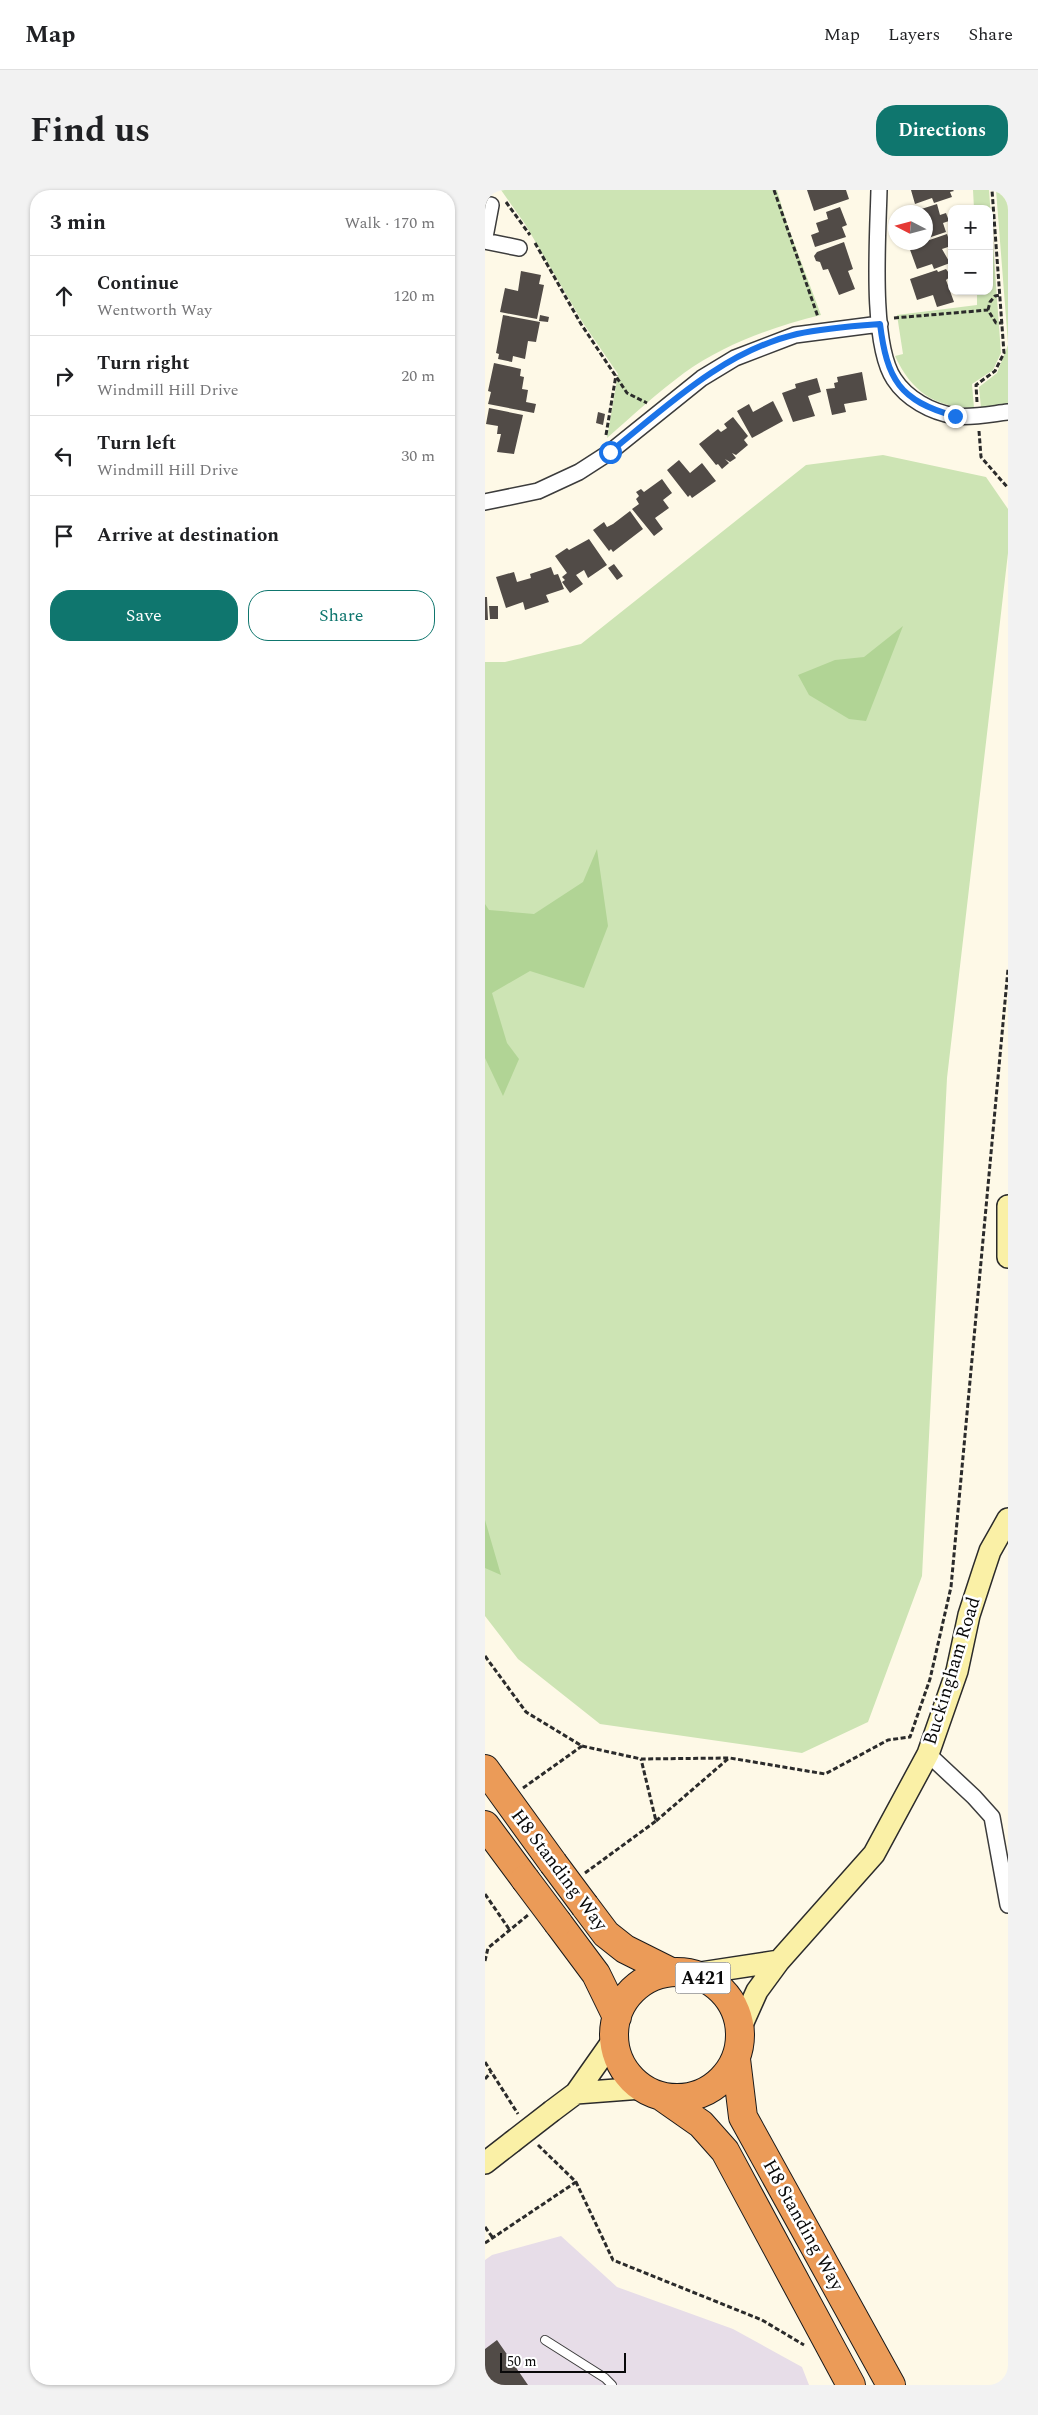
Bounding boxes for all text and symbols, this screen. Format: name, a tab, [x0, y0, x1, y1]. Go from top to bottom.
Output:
text: Map	[25, 17, 75, 53]
text: Map	[824, 21, 860, 48]
text: Layers	[888, 21, 940, 48]
text: Share	[968, 21, 1013, 48]
text: Find us	[30, 104, 150, 157]
button: Directions	[876, 105, 1008, 156]
north arrow	[888, 205, 933, 250]
map controls	[948, 205, 993, 295]
button: +	[948, 205, 993, 250]
text: 3 min	[50, 207, 106, 239]
text: Walk · 170 m	[344, 211, 435, 235]
button: −	[948, 250, 993, 295]
text: Continue	[97, 269, 179, 298]
icon: ahead	[50, 282, 78, 310]
text: 120 m	[393, 284, 435, 308]
text: Wentworth Way	[97, 298, 212, 322]
text: Turn right	[97, 349, 190, 378]
icon: right	[50, 362, 78, 390]
text: 20 m	[401, 364, 435, 388]
text: Windmill Hill Drive	[97, 378, 238, 402]
route end	[944, 405, 967, 428]
text: Turn left	[97, 429, 176, 458]
route start	[599, 441, 622, 464]
icon: left	[50, 442, 78, 470]
text: 30 m	[401, 444, 435, 468]
text: Windmill Hill Drive	[97, 458, 238, 482]
text: Arrive at destination	[97, 521, 279, 550]
icon: arrive	[50, 522, 78, 550]
button: Save	[50, 590, 238, 641]
button: Share	[248, 590, 435, 641]
street label: Buckingham Road	[916, 1593, 988, 1749]
street label: H8 Standing Way	[503, 1803, 615, 1938]
road number: A421	[675, 1962, 731, 1994]
street label: H8 Standing Way	[755, 2154, 852, 2297]
scale bar	[500, 2350, 626, 2373]
text: 50 m	[507, 2351, 537, 2372]

